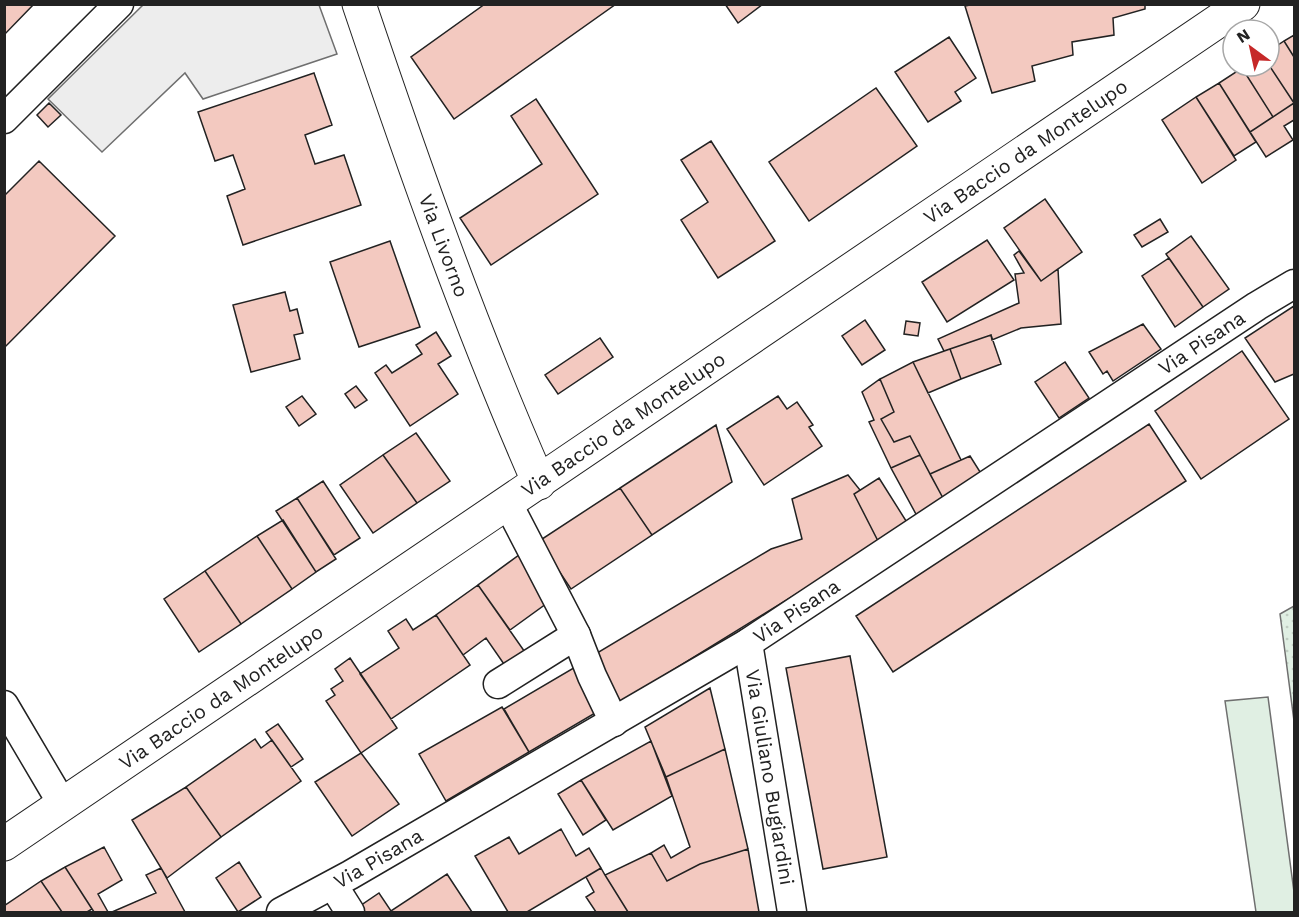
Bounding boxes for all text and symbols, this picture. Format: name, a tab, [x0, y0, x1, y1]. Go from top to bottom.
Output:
north arrow	[1221, 18, 1281, 78]
text: N	[1233, 25, 1253, 47]
street label: Via Baccio da Montelupo	[919, 74, 1132, 229]
street label: Via Livorno	[414, 191, 474, 301]
street label: Via Pisana	[1154, 305, 1250, 380]
street label: Via Baccio da Montelupo	[517, 347, 730, 502]
street label: Via Pisana	[748, 574, 844, 648]
street label: Via Baccio da Montelupo	[114, 619, 327, 775]
street label: Via Giuliano Bugiardini	[740, 668, 799, 887]
street label: Via Pisana	[329, 823, 427, 894]

